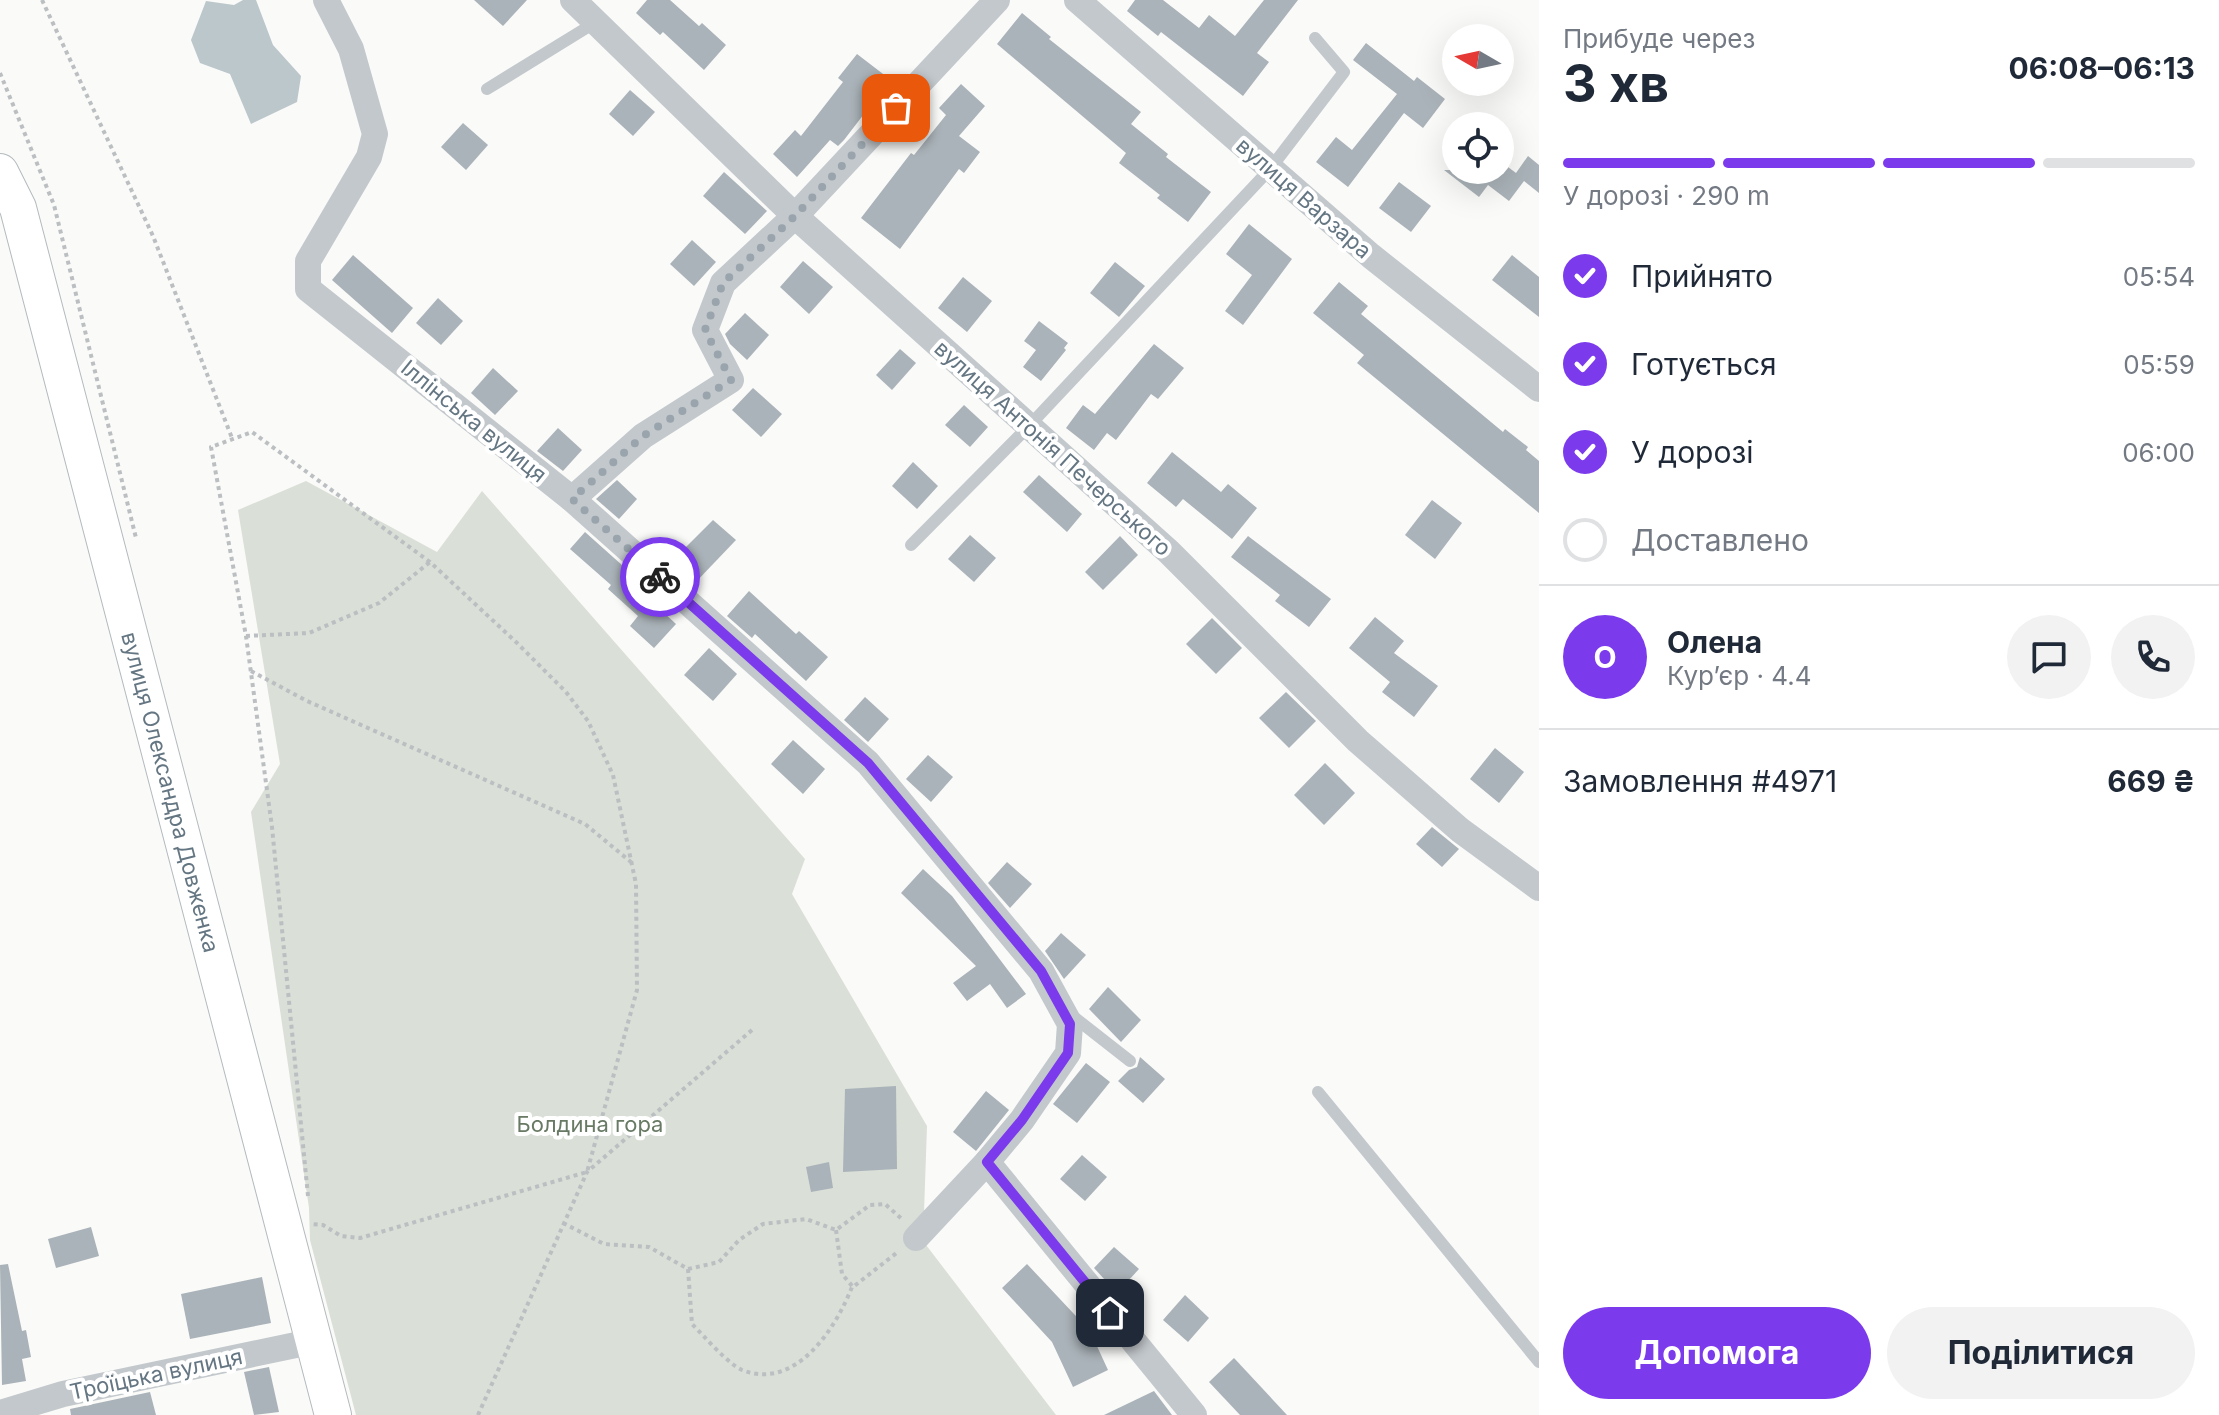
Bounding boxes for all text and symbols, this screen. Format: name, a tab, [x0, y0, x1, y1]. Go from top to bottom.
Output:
text: Прибуде через	[1563, 23, 1755, 54]
north arrow	[1442, 24, 1514, 96]
map controls	[1442, 24, 1514, 184]
text: 06:08–06:13	[2008, 50, 2195, 86]
text: 3 хв	[1563, 52, 1669, 115]
pin	[862, 74, 930, 142]
icon: bag	[874, 86, 918, 130]
button: locate	[1442, 112, 1514, 184]
street label: вулиця Варзара	[1231, 132, 1377, 264]
text: У дорозі · 290 m	[1563, 180, 1770, 211]
icon: check	[1563, 254, 1607, 298]
text: Прийнято	[1631, 258, 1773, 294]
text: 05:54	[2123, 261, 2195, 292]
street label: вулиця Антонія Печерського	[929, 335, 1177, 561]
icon: check	[1563, 342, 1607, 386]
text: Готується	[1631, 346, 1777, 382]
text: 05:59	[2123, 349, 2195, 380]
street label: Іллінська вулиця	[396, 354, 552, 488]
icon: check	[1563, 430, 1607, 474]
text: У дорозі	[1631, 434, 1754, 470]
text: 06:00	[2122, 437, 2195, 468]
text: Доставлено	[1631, 522, 1809, 558]
courier	[620, 537, 700, 617]
icon: bike	[638, 555, 682, 599]
button: chat	[2007, 615, 2091, 699]
button: phone	[2111, 615, 2195, 699]
text: Олена	[1667, 624, 1762, 660]
street label: вулиця Олександра Довженка	[116, 629, 225, 955]
text: О	[1593, 639, 1617, 675]
text: Кур’єр · 4.4	[1667, 660, 1811, 691]
text: Замовлення #4971	[1563, 763, 1837, 799]
text: 669 ₴	[2107, 763, 2195, 799]
park label: Болдина гора	[517, 1111, 663, 1137]
pin	[1076, 1279, 1144, 1347]
icon: home	[1088, 1291, 1132, 1335]
button: Допомога	[1563, 1307, 1871, 1399]
button: Поділитися	[1887, 1307, 2195, 1399]
street label: Троїцька вулиця	[67, 1343, 245, 1405]

